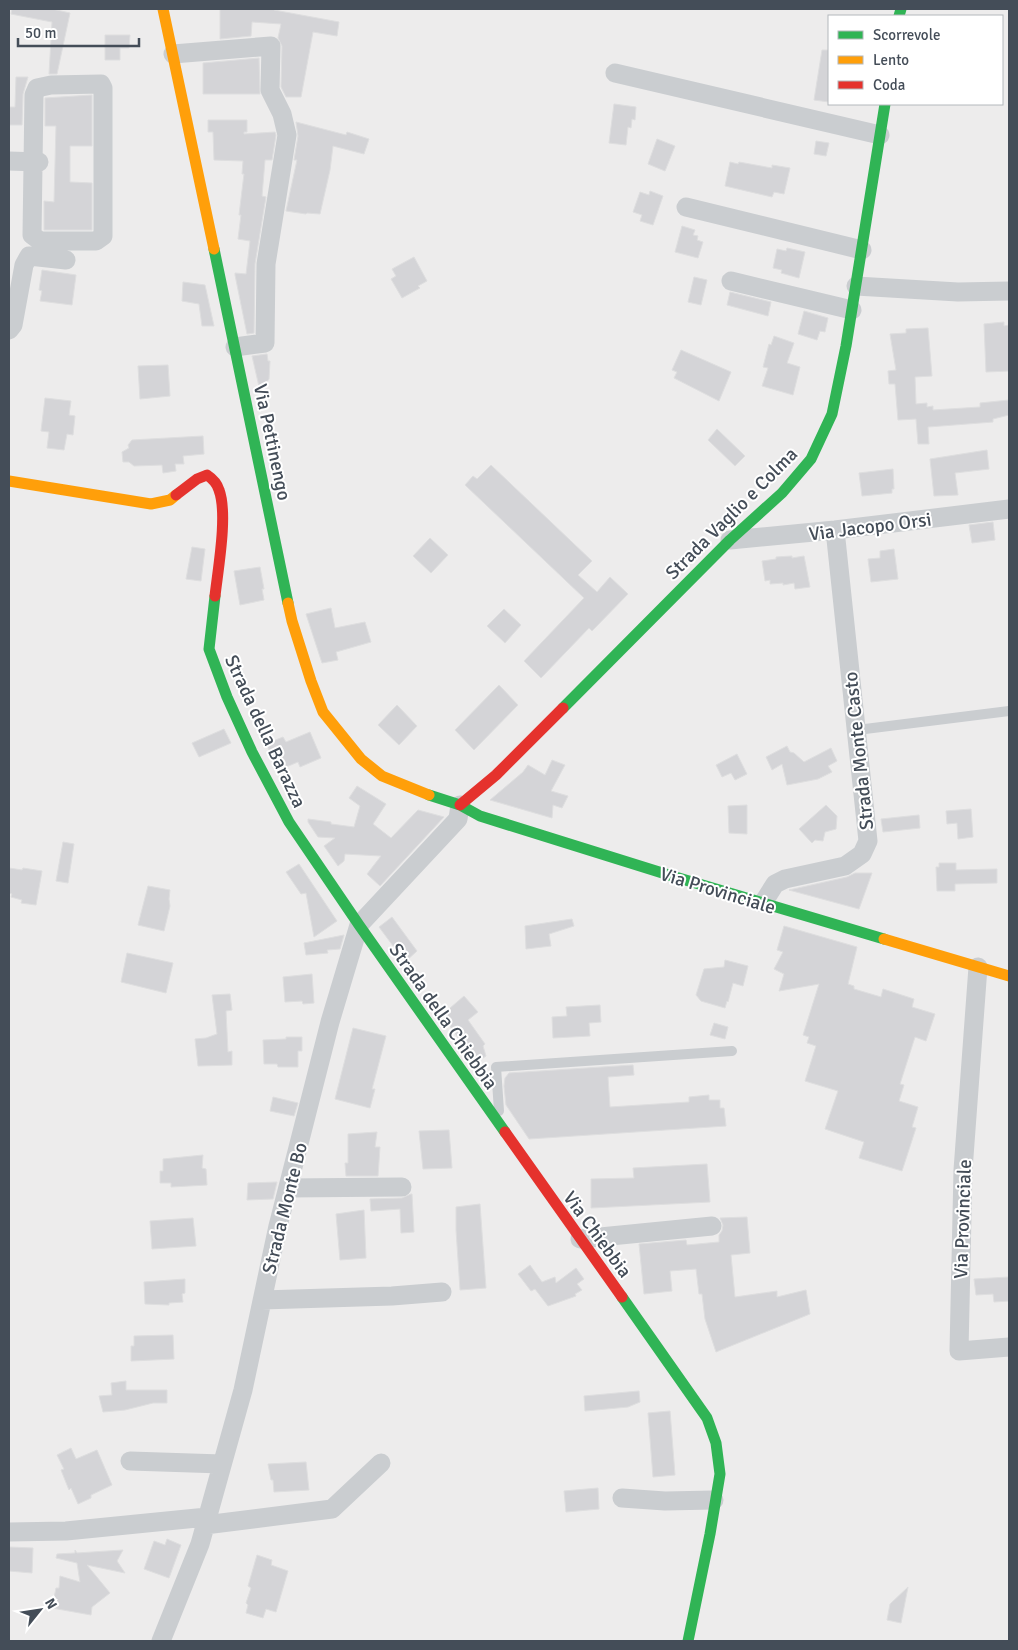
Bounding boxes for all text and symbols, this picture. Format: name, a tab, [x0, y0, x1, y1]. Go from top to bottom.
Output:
scale bar	[18, 15, 139, 47]
legend	[828, 15, 1003, 105]
text: 50 m	[25, 24, 56, 42]
text: Scorrevole	[873, 26, 940, 44]
text: Lento	[873, 51, 909, 69]
text: Coda	[873, 76, 905, 94]
street label: Via Pettinengo	[248, 382, 296, 503]
street label: Strada Vaglio e Colma	[661, 443, 803, 585]
street label: Via Jacopo Orsi	[807, 508, 933, 546]
street label: Strada della Barazza	[219, 651, 311, 812]
street label: Strada Monte Casto	[839, 671, 879, 831]
street label: Via Provinciale	[657, 862, 778, 920]
street label: Strada della Chiebbia	[384, 939, 503, 1094]
street label: Strada Monte Bo	[257, 1140, 313, 1276]
street label: Via Provinciale	[949, 1159, 977, 1279]
street label: Via Chiebbia	[558, 1187, 637, 1283]
north arrow	[15, 1585, 65, 1635]
text: N	[41, 1595, 61, 1612]

